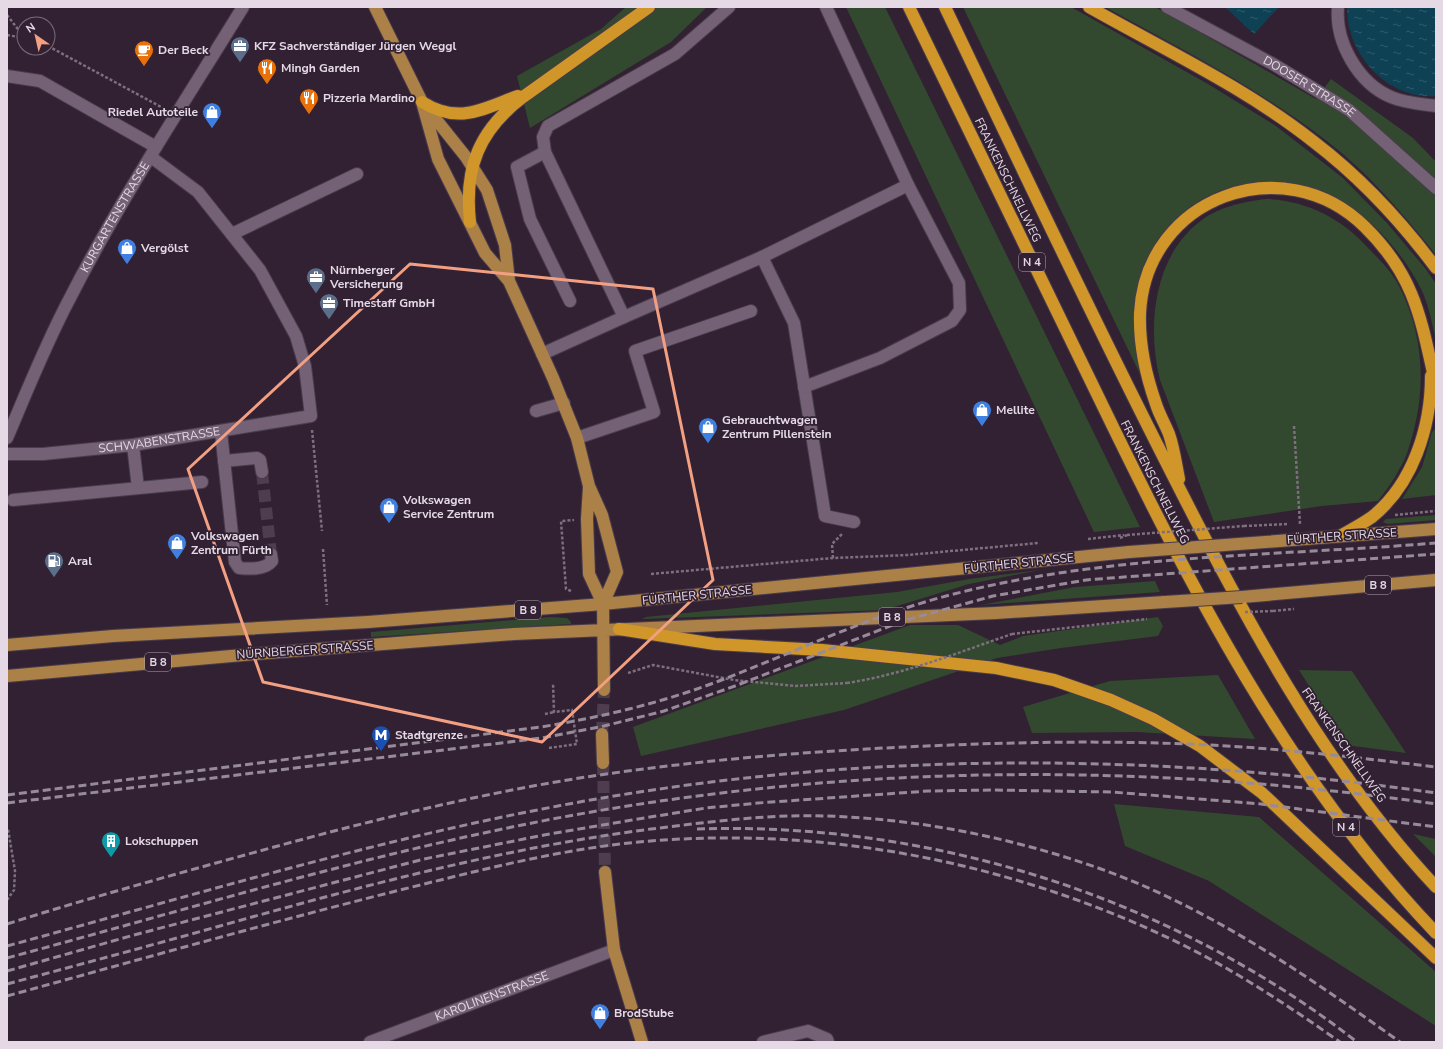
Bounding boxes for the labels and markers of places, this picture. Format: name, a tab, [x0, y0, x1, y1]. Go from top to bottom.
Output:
office icon: KFZ Sachverständiger Jürgen Weggl	[229, 35, 251, 63]
place label: KFZ Sachverständiger Jürgen Weggl	[254, 38, 457, 54]
cafe icon: Der Beck	[133, 39, 155, 67]
place label: Der Beck	[158, 42, 209, 58]
restaurant icon: Mingh Garden	[256, 57, 278, 85]
place label: Mingh Garden	[281, 60, 360, 76]
restaurant icon: Pizzeria Mardino	[298, 87, 320, 115]
place label: Pizzeria Mardino	[323, 90, 415, 106]
shop icon: Riedel Autoteile	[201, 101, 223, 129]
place label: Riedel Autoteile	[108, 104, 198, 120]
shop icon: Vergölst	[116, 237, 138, 265]
place label: Vergölst	[140, 240, 189, 256]
place label: Nürnberger Versicherung	[329, 262, 403, 292]
office icon: Nürnberger Versicherung	[305, 266, 327, 294]
office icon: Timestaff GmbH	[318, 292, 340, 320]
place label: Timestaff GmbH	[343, 295, 435, 311]
shop icon: Mellite	[971, 399, 993, 427]
place label: Mellite	[996, 402, 1035, 418]
place label: Gebrauchtwagen Zentrum Pillenstein	[722, 412, 832, 442]
shop icon: Gebrauchtwagen Zentrum Pillenstein	[697, 416, 719, 444]
place label: Volkswagen Service Zentrum	[402, 492, 494, 522]
shop icon: Volkswagen Service Zentrum	[378, 496, 400, 524]
place label: Volkswagen Zentrum Fürth	[190, 528, 272, 558]
shop icon: Volkswagen Zentrum Fürth	[166, 532, 188, 560]
fuel station icon: Aral	[43, 550, 65, 578]
place label: Aral	[68, 553, 92, 569]
metro station icon: Stadtgrenze	[370, 724, 392, 752]
place label: Stadtgrenze	[395, 727, 463, 743]
building icon: Lokschuppen	[100, 830, 122, 858]
place label: Lokschuppen	[125, 833, 198, 849]
shop icon: BrodStube	[589, 1002, 611, 1030]
place label: BrodStube	[614, 1005, 674, 1021]

